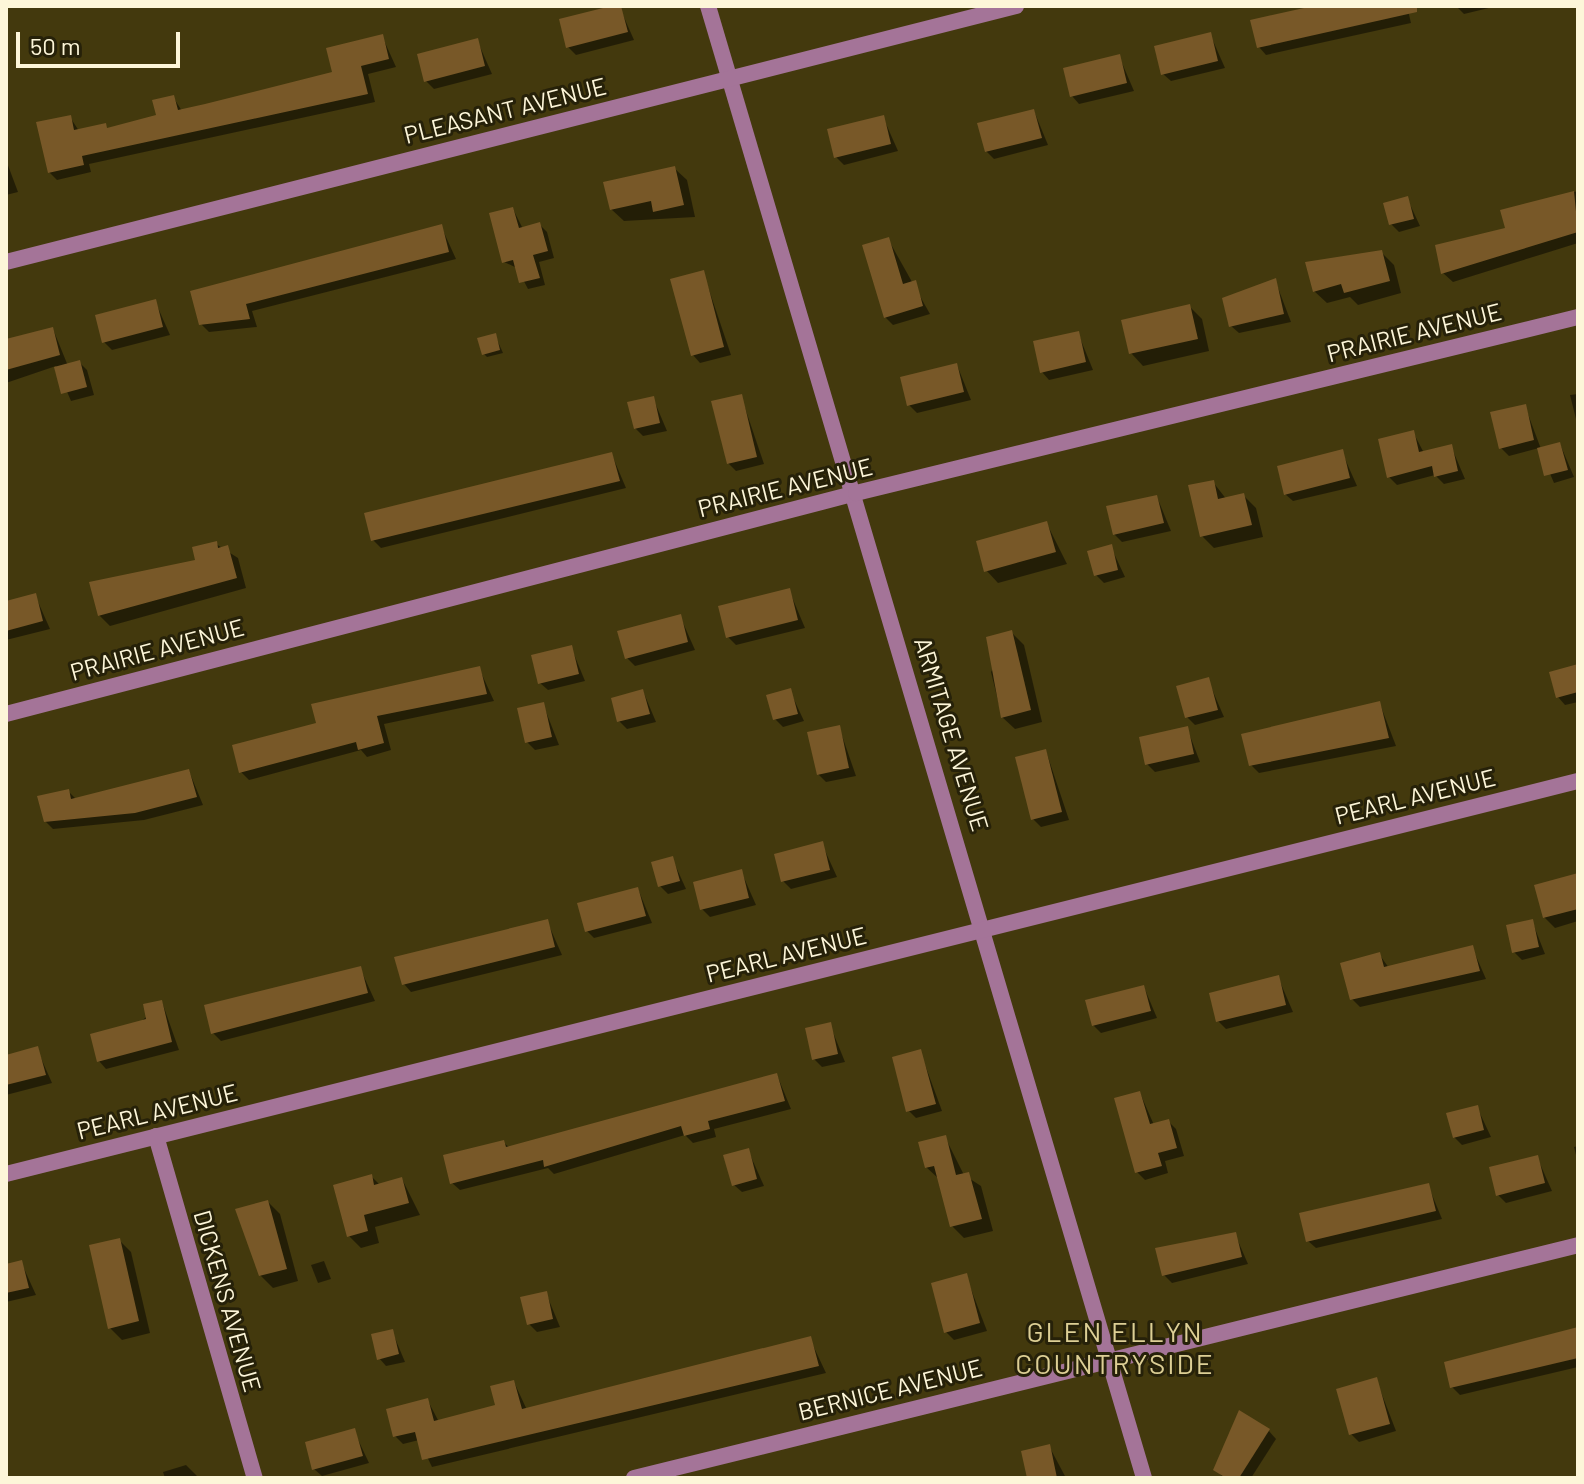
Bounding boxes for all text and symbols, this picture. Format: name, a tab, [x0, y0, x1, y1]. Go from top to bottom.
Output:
scale bar	[20, 16, 184, 66]
text: 50 m	[30, 31, 81, 60]
street label: PLEASANT AVENUE	[401, 71, 609, 149]
street label: PRAIRIE AVENUE	[1324, 296, 1504, 368]
street label: PRAIRIE AVENUE	[695, 451, 875, 523]
street label: PRAIRIE AVENUE	[67, 612, 247, 686]
street label: ARMITAGE AVENUE	[909, 634, 995, 834]
street label: PEARL AVENUE	[1332, 762, 1498, 830]
street label: PEARL AVENUE	[703, 920, 869, 988]
street label: PEARL AVENUE	[74, 1077, 240, 1145]
street label: DICKENS AVENUE	[188, 1207, 268, 1395]
district label: GLEN ELLYN COUNTRYSIDE	[1015, 1314, 1215, 1380]
street label: BERNICE AVENUE	[795, 1352, 985, 1426]

